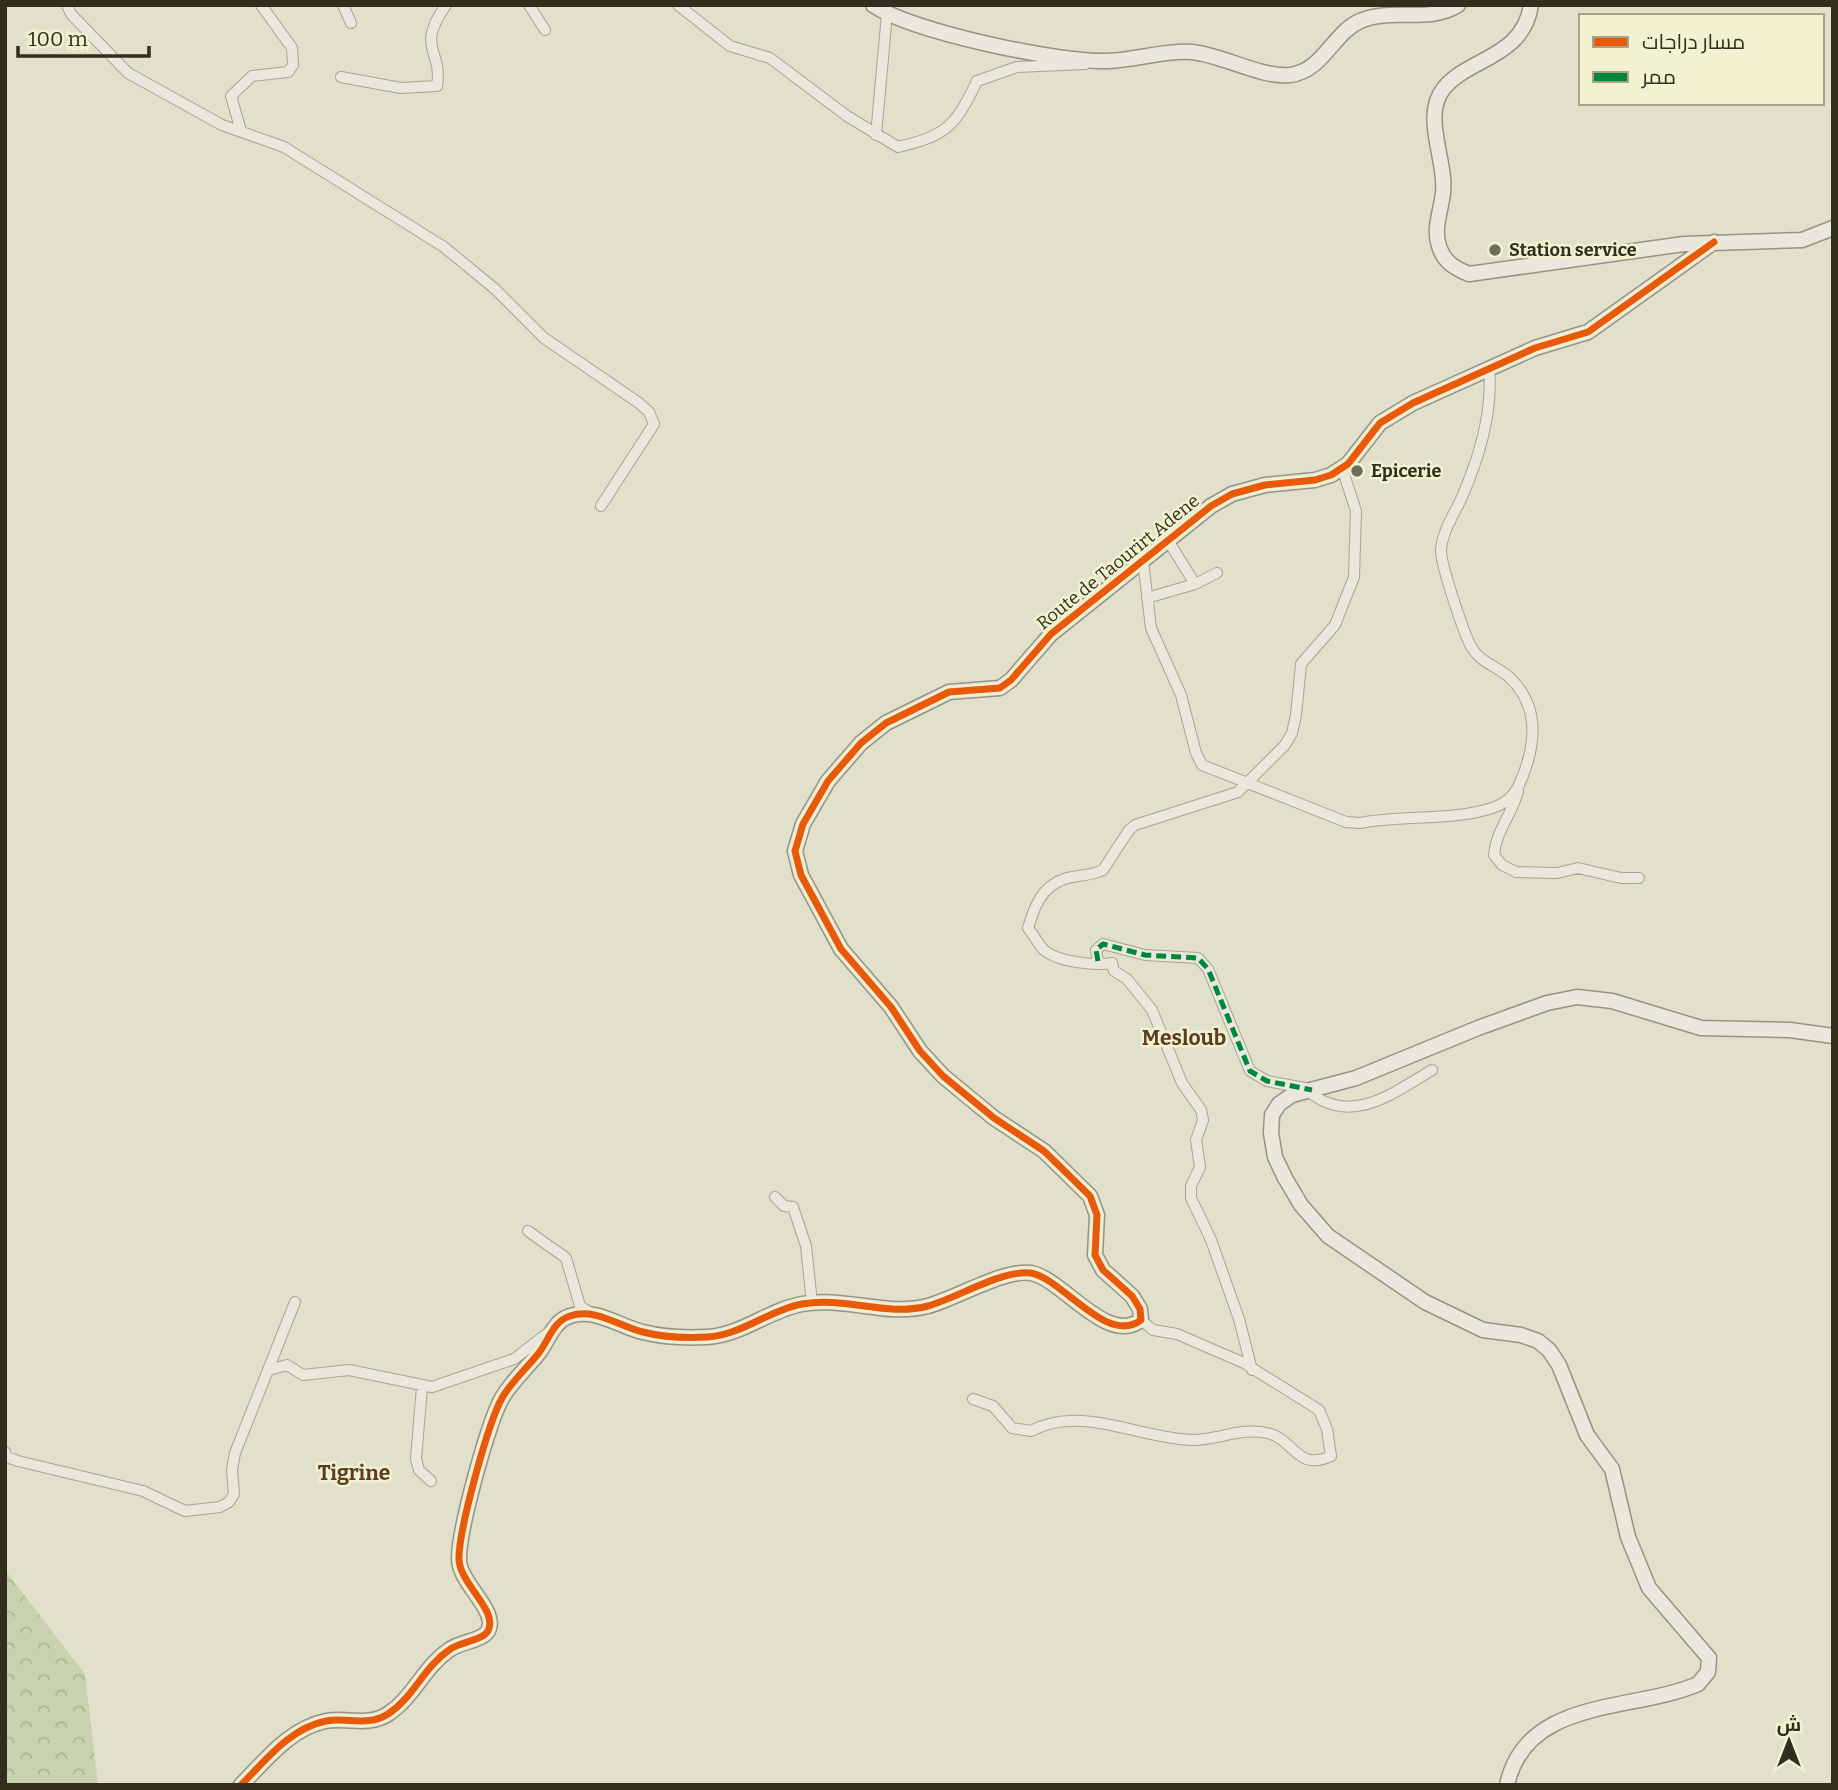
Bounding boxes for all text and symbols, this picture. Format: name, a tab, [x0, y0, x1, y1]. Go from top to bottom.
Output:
scale bar	[18, 14, 149, 58]
legend	[1579, 14, 1824, 105]
text: 100 m	[28, 26, 88, 52]
text: مسار دراجات	[1642, 29, 1745, 55]
text: ممر	[1641, 64, 1676, 90]
place label: Station service	[1509, 239, 1637, 261]
marker: Station service	[1487, 242, 1503, 258]
place label: Epicerie	[1371, 460, 1441, 482]
marker: Epicerie	[1349, 463, 1365, 479]
street label: Route de Taourirt Adene	[1032, 490, 1204, 634]
district label: Mesloub	[1142, 1025, 1226, 1051]
district label: Tigrine	[318, 1460, 390, 1486]
north arrow	[1754, 1706, 1824, 1776]
text: ش	[1777, 1713, 1801, 1736]

